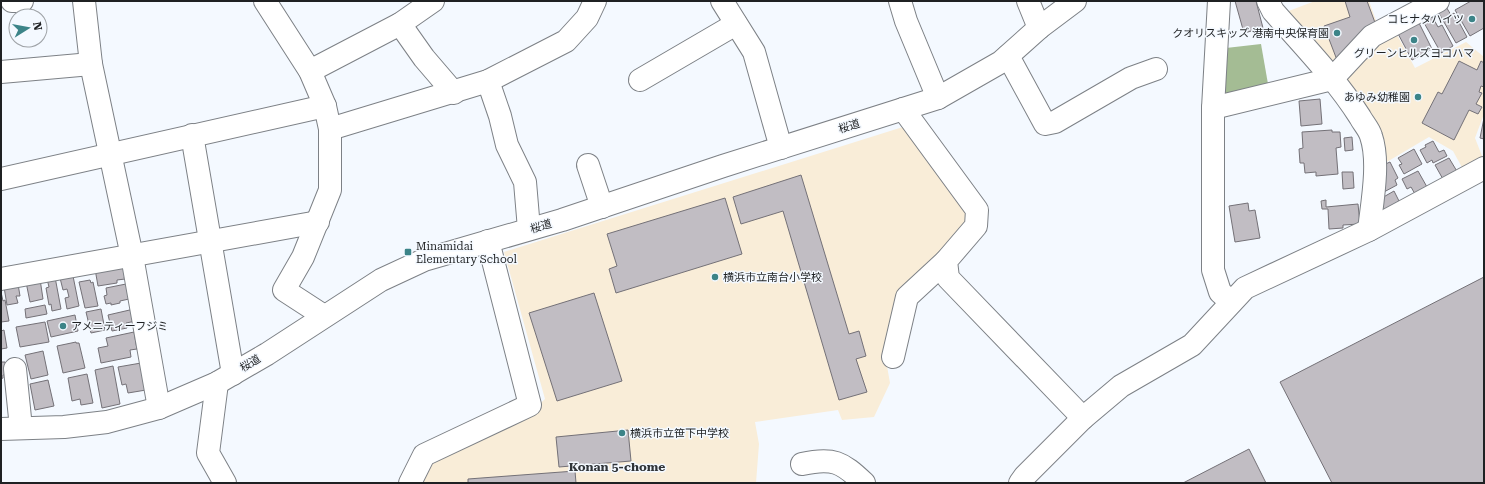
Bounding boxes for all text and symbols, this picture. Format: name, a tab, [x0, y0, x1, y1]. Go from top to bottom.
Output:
north arrow	[8, 8, 48, 48]
place label: コヒナタハイツ	[1387, 13, 1464, 26]
marker: コヒナタハイツ	[1467, 14, 1477, 24]
text: N	[30, 21, 45, 32]
place label: クオリスキッズ 港南中央保育園	[1172, 27, 1329, 40]
marker: クオリスキッズ 港南中央保育園	[1332, 28, 1342, 38]
marker: グリーンヒルズヨコハマ	[1409, 35, 1419, 45]
place label: グリーンヒルズヨコハマ	[1354, 47, 1474, 60]
place label: あゆみ幼稚園	[1344, 91, 1410, 104]
marker: あゆみ幼稚園	[1413, 92, 1423, 102]
street label: 桜道	[837, 117, 862, 136]
street label: 桜道	[529, 217, 554, 236]
place label: Minamidai Elementary School	[416, 240, 517, 266]
marker: Minamidai Elementary School	[403, 247, 413, 257]
place label: 横浜市立南台小学校	[723, 271, 822, 284]
marker: 横浜市立南台小学校	[710, 272, 720, 282]
place label: アメニティーフジミ	[71, 320, 168, 333]
marker: アメニティーフジミ	[58, 321, 68, 331]
street label: 桜道	[237, 352, 263, 375]
place label: 横浜市立笹下中学校	[630, 427, 729, 440]
marker: 横浜市立笹下中学校	[617, 428, 627, 438]
district label: Konan 5-chome	[569, 460, 665, 474]

